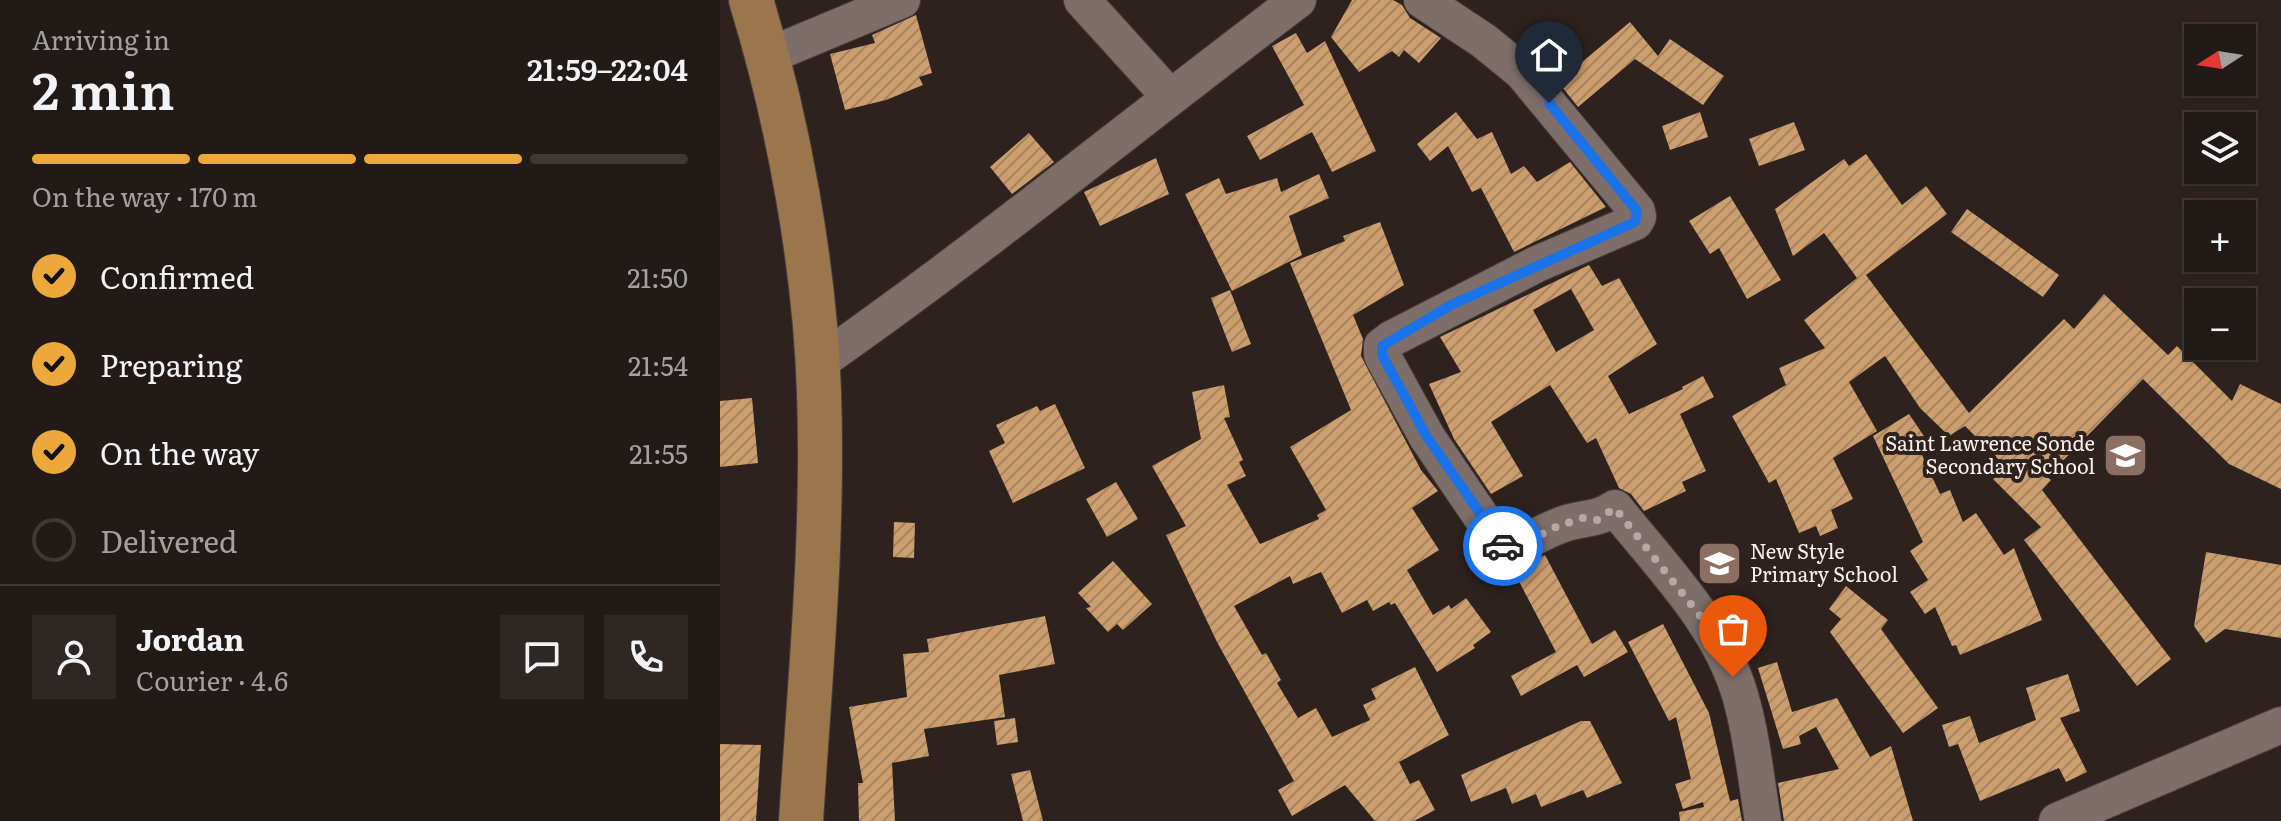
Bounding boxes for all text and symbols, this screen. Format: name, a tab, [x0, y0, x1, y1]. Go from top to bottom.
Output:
text: Arriving in	[32, 19, 170, 58]
pin	[1515, 21, 1583, 103]
north arrow	[2184, 24, 2256, 96]
map controls	[2184, 24, 2256, 360]
icon: home	[1527, 33, 1571, 77]
text: 21:59–22:04	[527, 46, 688, 90]
text: 2 min	[32, 49, 175, 126]
button: layers	[2184, 112, 2256, 184]
text: On the way · 170 m	[32, 176, 258, 215]
button: +	[2184, 200, 2256, 272]
icon: check	[32, 254, 76, 298]
text: Confirmed	[100, 254, 254, 298]
text: 21:50	[627, 257, 688, 296]
button: −	[2184, 288, 2256, 360]
icon: check	[32, 342, 76, 386]
text: Preparing	[100, 342, 242, 386]
text: 21:54	[628, 345, 688, 384]
place label: Saint Lawrence Sonde Secondary School	[1885, 427, 2095, 480]
icon: check	[32, 430, 76, 474]
text: On the way	[100, 430, 259, 474]
school or university icon: Saint Lawrence Sonde Secondary School	[2102, 431, 2150, 479]
text: 21:55	[629, 433, 688, 472]
courier	[1463, 506, 1543, 586]
text: Delivered	[100, 518, 237, 562]
icon: car	[1481, 524, 1525, 568]
place label: New Style Primary School	[1750, 535, 1898, 588]
school or university icon: New Style Primary School	[1695, 540, 1743, 588]
pin	[1699, 595, 1767, 677]
icon: bag	[1711, 607, 1755, 651]
button: person	[32, 615, 116, 699]
button: chat	[500, 615, 584, 699]
button: phone	[604, 615, 688, 699]
text: Jordan	[136, 616, 244, 660]
text: Courier · 4.6	[136, 660, 288, 699]

